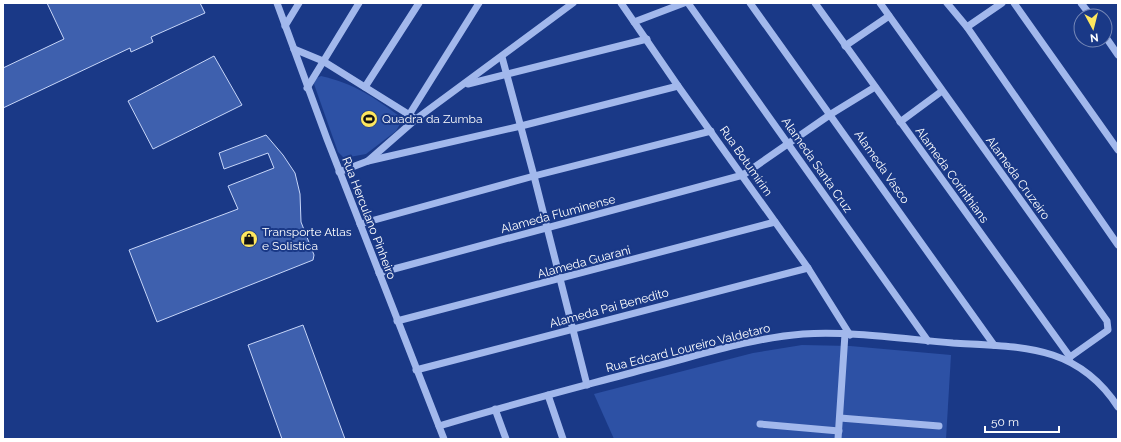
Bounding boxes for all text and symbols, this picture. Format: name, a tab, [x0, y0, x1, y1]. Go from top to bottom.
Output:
north arrow	[1073, 8, 1113, 48]
text: N	[1089, 30, 1099, 44]
sports icon: Quadra da Zumba	[359, 109, 379, 129]
place label: Quadra da Zumba	[382, 112, 482, 126]
street label: Alameda Santa Cruz	[779, 115, 855, 215]
street label: Rua Botumirim	[717, 123, 775, 199]
street label: Alameda Corinthians	[912, 124, 992, 226]
street label: Alameda Vasco	[852, 128, 912, 206]
street label: Alameda Cruzeiro	[983, 134, 1053, 222]
street label: Rua Herculano Pinheiro	[339, 155, 399, 281]
street label: Alameda Fluminense	[499, 192, 617, 236]
place label: Transporte Atlas e Solistica	[262, 225, 352, 253]
shop icon: Transporte Atlas e Solistica	[239, 229, 259, 249]
street label: Alameda Guarani	[536, 243, 632, 281]
street label: Alameda Pai Benedito	[548, 285, 670, 331]
street label: Rua Edcard Loureiro Valdetaro	[604, 321, 772, 375]
scale bar	[985, 408, 1059, 434]
text: 50 m	[991, 415, 1019, 429]

